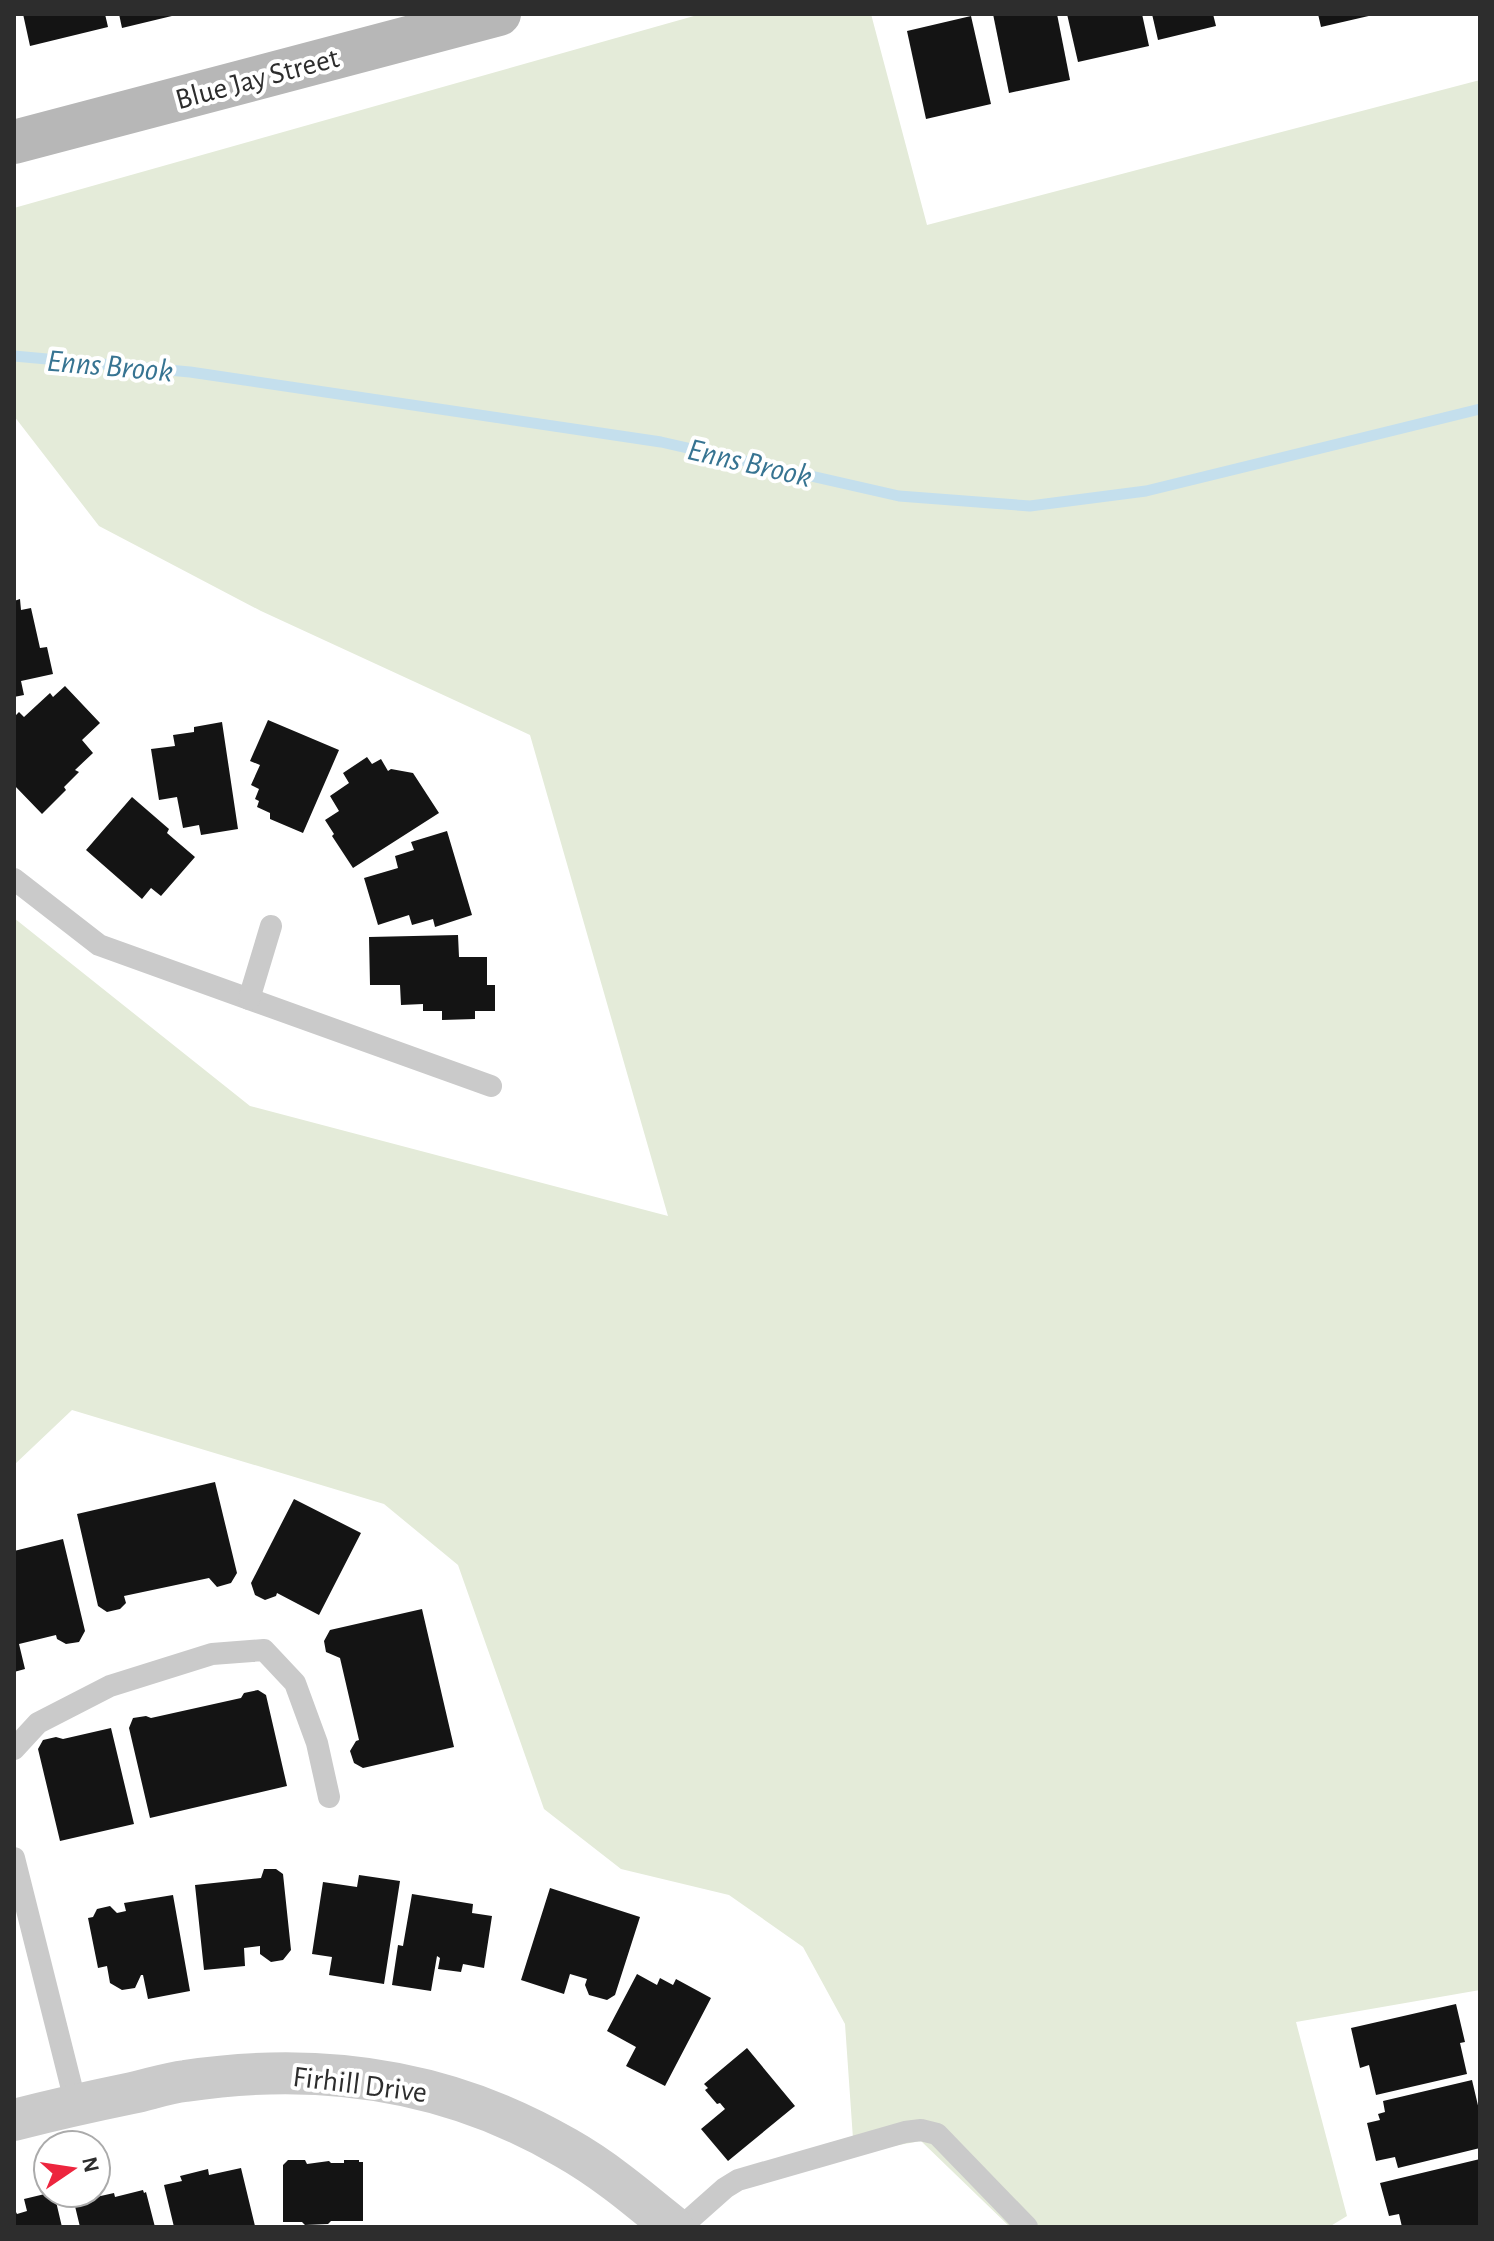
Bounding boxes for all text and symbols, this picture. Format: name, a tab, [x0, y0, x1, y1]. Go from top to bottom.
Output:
street label: Blue Jay Street	[172, 43, 343, 115]
water label: Enns Brook	[45, 345, 174, 387]
water label: Enns Brook	[684, 433, 815, 493]
street label: Firhill Drive	[291, 2062, 429, 2108]
north arrow	[32, 2129, 112, 2209]
text: N	[78, 2155, 103, 2175]

